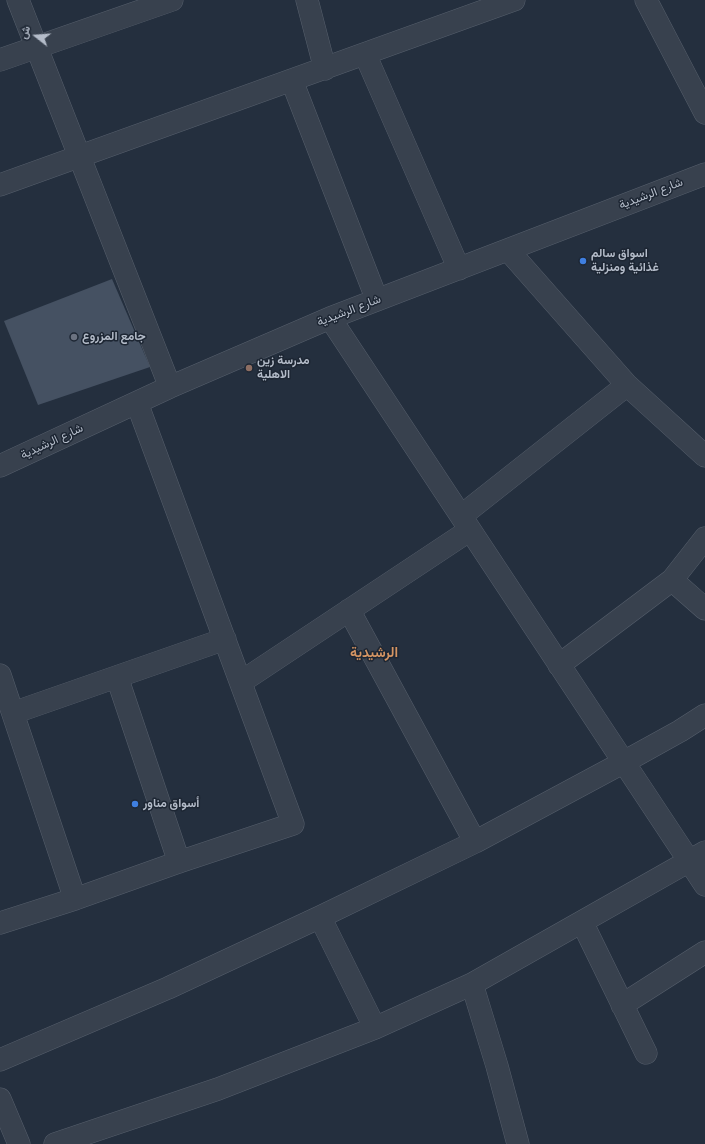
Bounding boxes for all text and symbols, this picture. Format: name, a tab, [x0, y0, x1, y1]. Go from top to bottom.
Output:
north arrow	[16, 16, 56, 56]
text: ش	[16, 24, 33, 41]
street label: شارع الرشيدية	[617, 175, 685, 213]
place label: اسواق سالم غذائية ومنزلية	[591, 247, 659, 275]
marker: اسواق سالم غذائية ومنزلية	[578, 256, 588, 266]
street label: شارع الرشيدية	[315, 292, 383, 330]
place label: جامع المزروع	[82, 330, 146, 344]
marker: جامع المزروع	[69, 332, 79, 342]
place label: مدرسة زين الاهلية	[257, 354, 310, 382]
marker: مدرسة زين الاهلية	[244, 363, 254, 373]
street label: شارع الرشيدية	[18, 421, 86, 463]
district label: الرشيدية	[350, 645, 398, 661]
place label: أسواق مناور	[143, 797, 199, 811]
marker: أسواق مناور	[130, 799, 140, 809]

